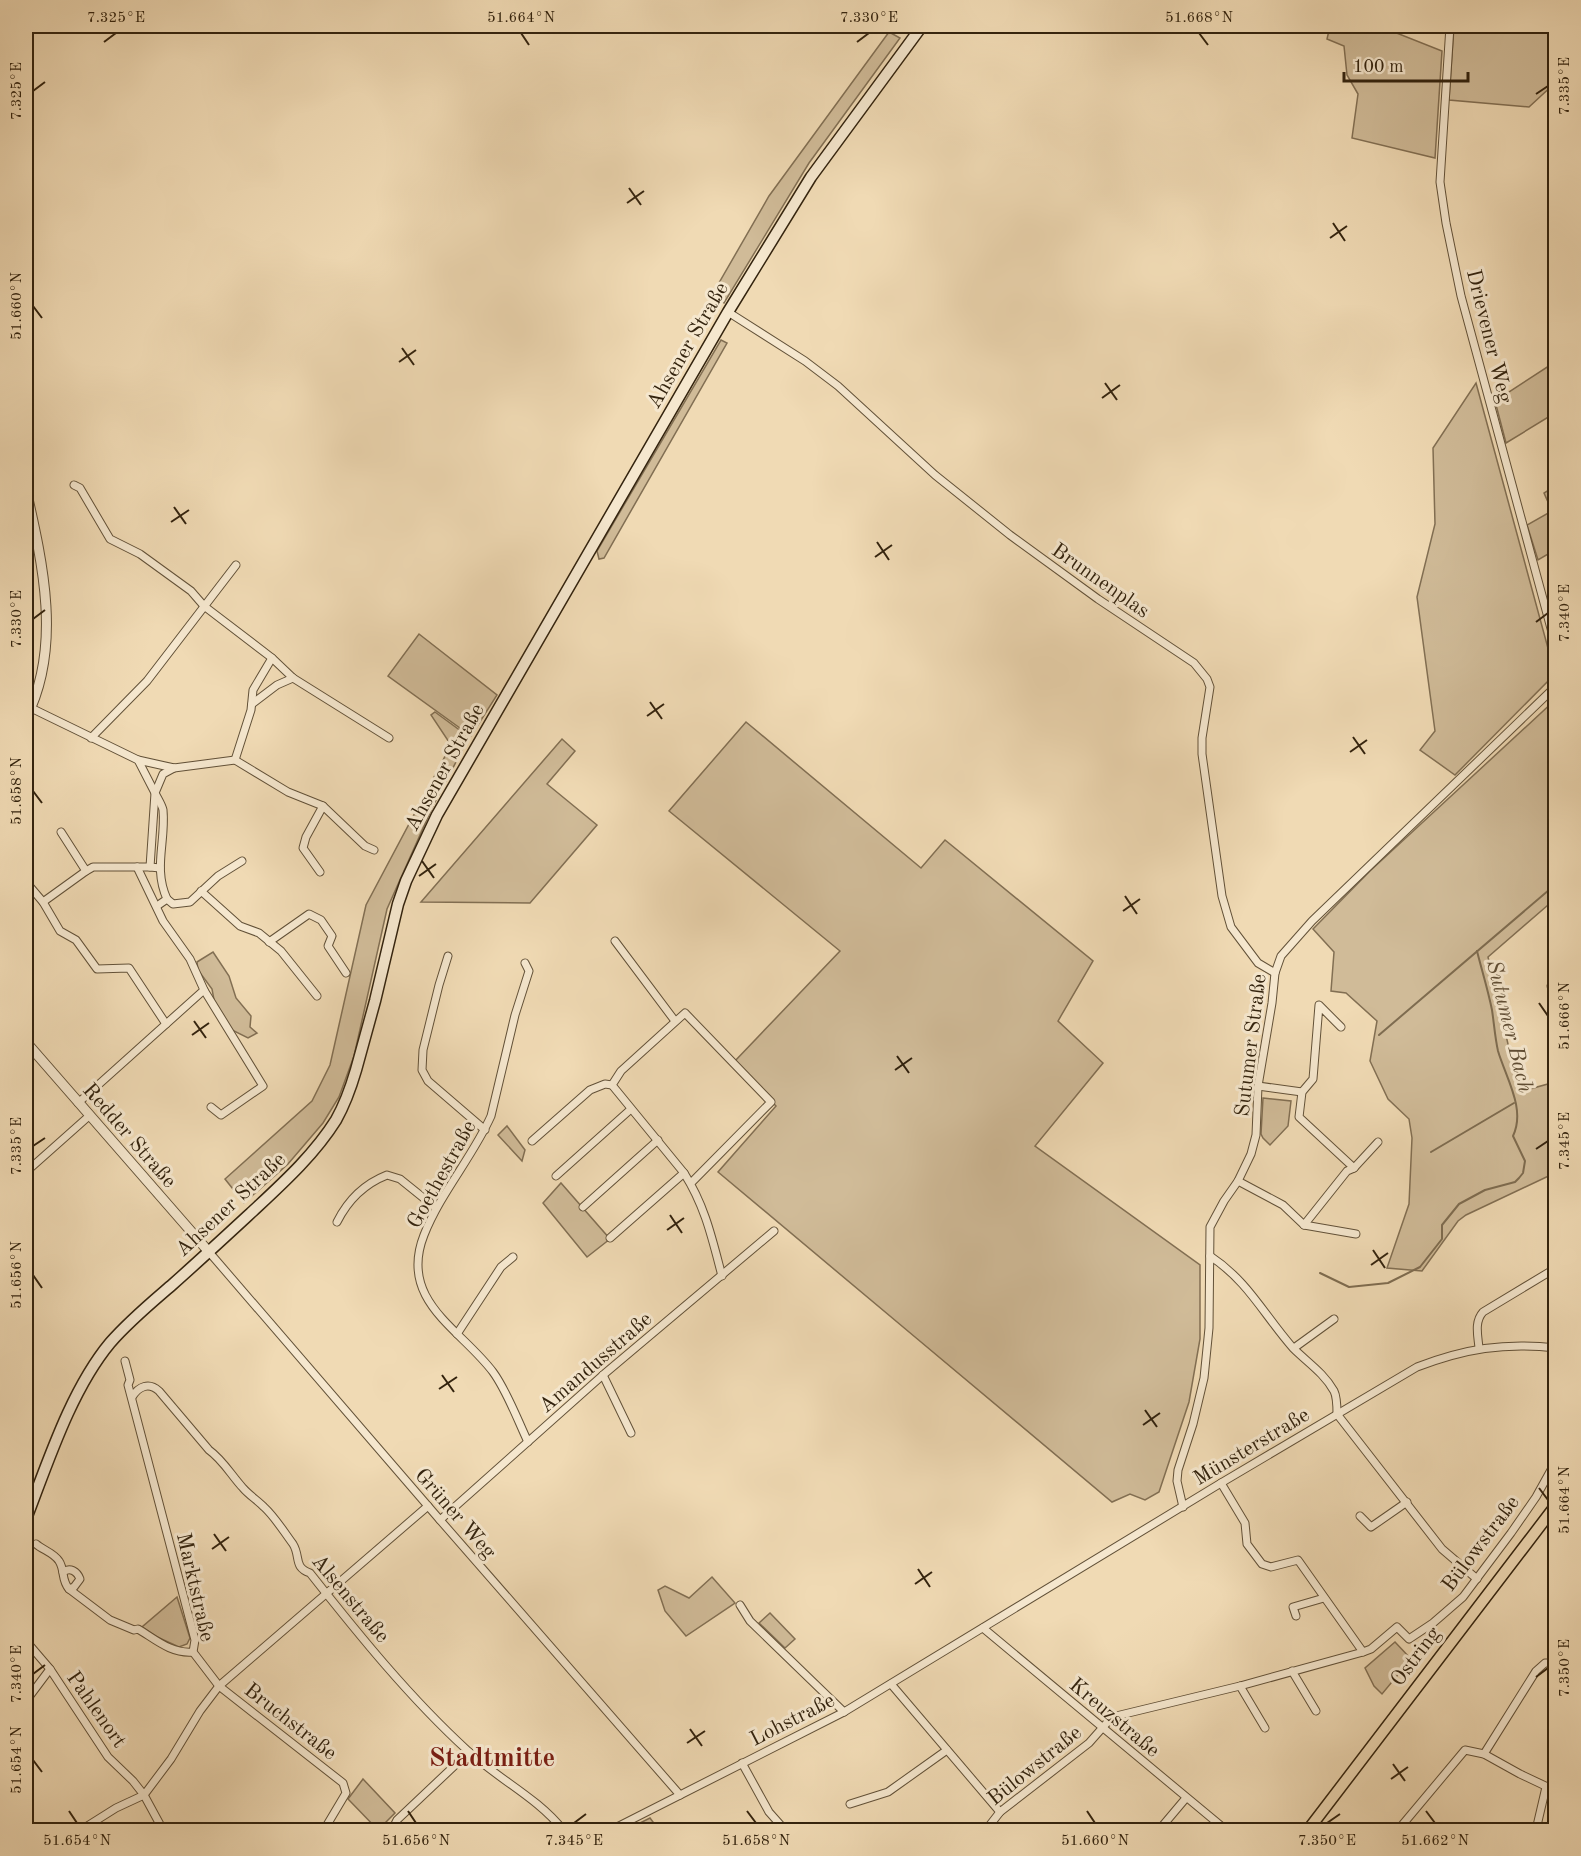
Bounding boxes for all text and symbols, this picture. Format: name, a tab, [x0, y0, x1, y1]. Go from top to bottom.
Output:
text: 7.325°E	[87, 11, 145, 26]
text: 51.664°N	[487, 11, 555, 26]
text: 7.330°E	[840, 11, 898, 26]
text: 51.668°N	[1165, 11, 1233, 26]
scale bar	[1344, 45, 1468, 83]
text: 7.335°E	[1558, 57, 1573, 115]
text: 100 m	[1353, 58, 1404, 76]
text: 7.325°E	[10, 62, 25, 120]
street label: Drievener Weg	[1462, 267, 1515, 406]
text: 51.660°N	[10, 272, 25, 340]
street label: Ahsener Straße	[644, 279, 733, 412]
street label: Brunnenplas	[1047, 540, 1153, 623]
text: 7.340°E	[1558, 584, 1573, 642]
text: 7.330°E	[10, 590, 25, 648]
street label: Ahsener Straße	[402, 701, 489, 835]
text: 51.658°N	[10, 757, 25, 825]
water label: Sutumer Bach	[1482, 958, 1536, 1095]
street label: Sutumer Straße	[1232, 973, 1271, 1118]
text: 51.666°N	[1558, 982, 1573, 1050]
street label: Redder Straße	[78, 1080, 180, 1192]
text: 7.345°E	[1558, 1112, 1573, 1170]
text: 7.335°E	[10, 1117, 25, 1175]
street label: Goethestraße	[404, 1117, 481, 1232]
street label: Ahsener Straße	[172, 1149, 290, 1261]
text: 51.656°N	[10, 1241, 25, 1309]
street label: Amandusstraße	[536, 1309, 656, 1418]
street label: Münsterstraße	[1190, 1405, 1313, 1490]
street label: Grüner Weg	[410, 1465, 500, 1564]
text: 51.664°N	[1558, 1466, 1573, 1534]
street label: Bülowstraße	[1439, 1492, 1524, 1596]
street label: Marktstraße	[172, 1531, 217, 1644]
street label: Alsenstraße	[307, 1551, 393, 1647]
street label: Ostring	[1387, 1623, 1445, 1690]
text: 7.350°E	[1558, 1639, 1573, 1697]
text: 7.340°E	[10, 1645, 25, 1703]
street label: Pahlenort	[62, 1668, 130, 1752]
street label: Kreuzstraße	[1065, 1675, 1163, 1762]
street label: Bruchstraße	[240, 1680, 340, 1765]
street label: Lohstraße	[747, 1690, 838, 1751]
street label: Bülowstraße	[984, 1722, 1086, 1810]
text: 51.654°N	[10, 1726, 25, 1794]
district label: Stadtmitte	[429, 1745, 555, 1772]
text: 51.654°N	[43, 1834, 111, 1849]
text: 51.656°N	[382, 1834, 450, 1849]
text: 7.345°E	[545, 1834, 603, 1849]
text: 51.658°N	[722, 1834, 790, 1849]
text: 51.660°N	[1061, 1834, 1129, 1849]
text: 7.350°E	[1298, 1834, 1356, 1849]
text: 51.662°N	[1401, 1834, 1469, 1849]

